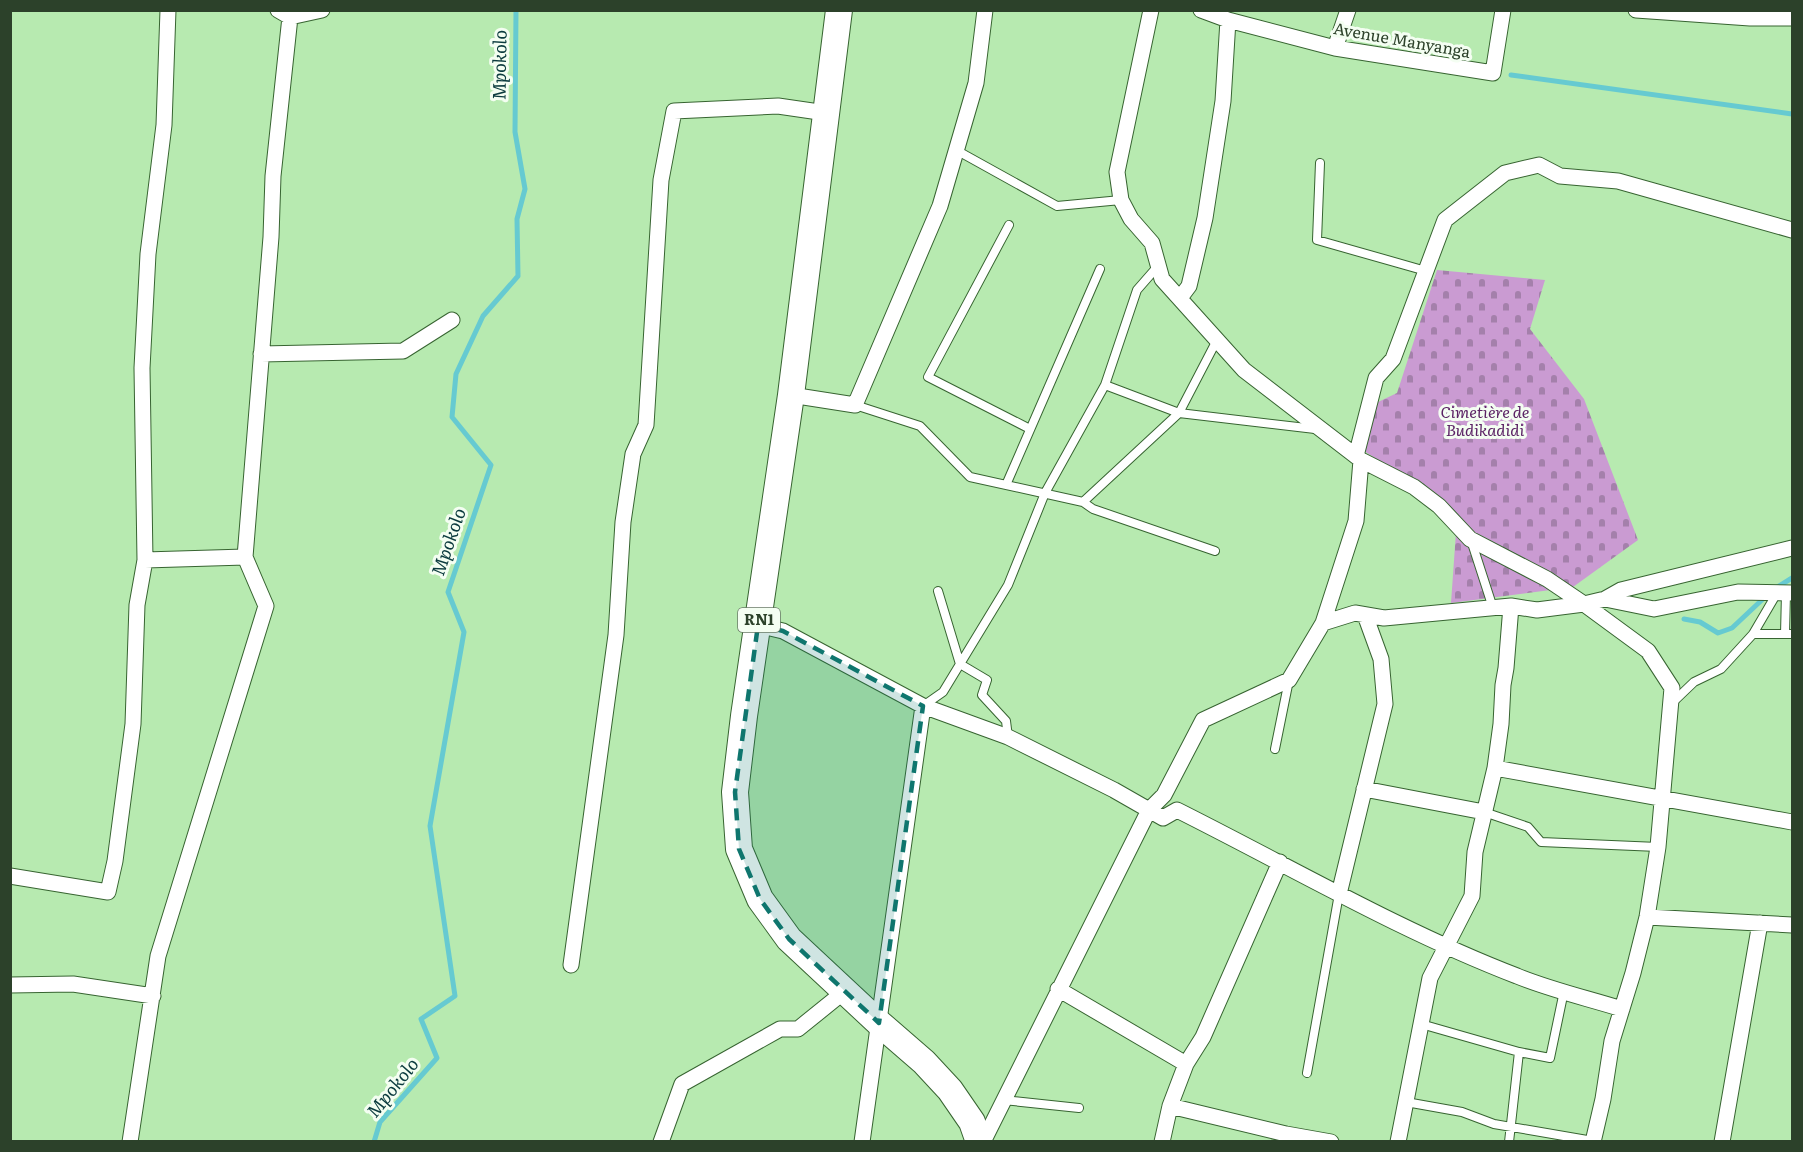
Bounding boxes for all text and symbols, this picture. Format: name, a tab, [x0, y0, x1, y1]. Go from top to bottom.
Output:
street label: Avenue Manyanga	[1332, 15, 1473, 63]
water label: Mpokolo	[484, 30, 513, 100]
park label: Cimetière de Budikadidi	[1441, 399, 1529, 441]
water label: Mpokolo	[423, 504, 472, 579]
road number: RN1	[738, 608, 780, 632]
water label: Mpokolo	[359, 1051, 424, 1123]

